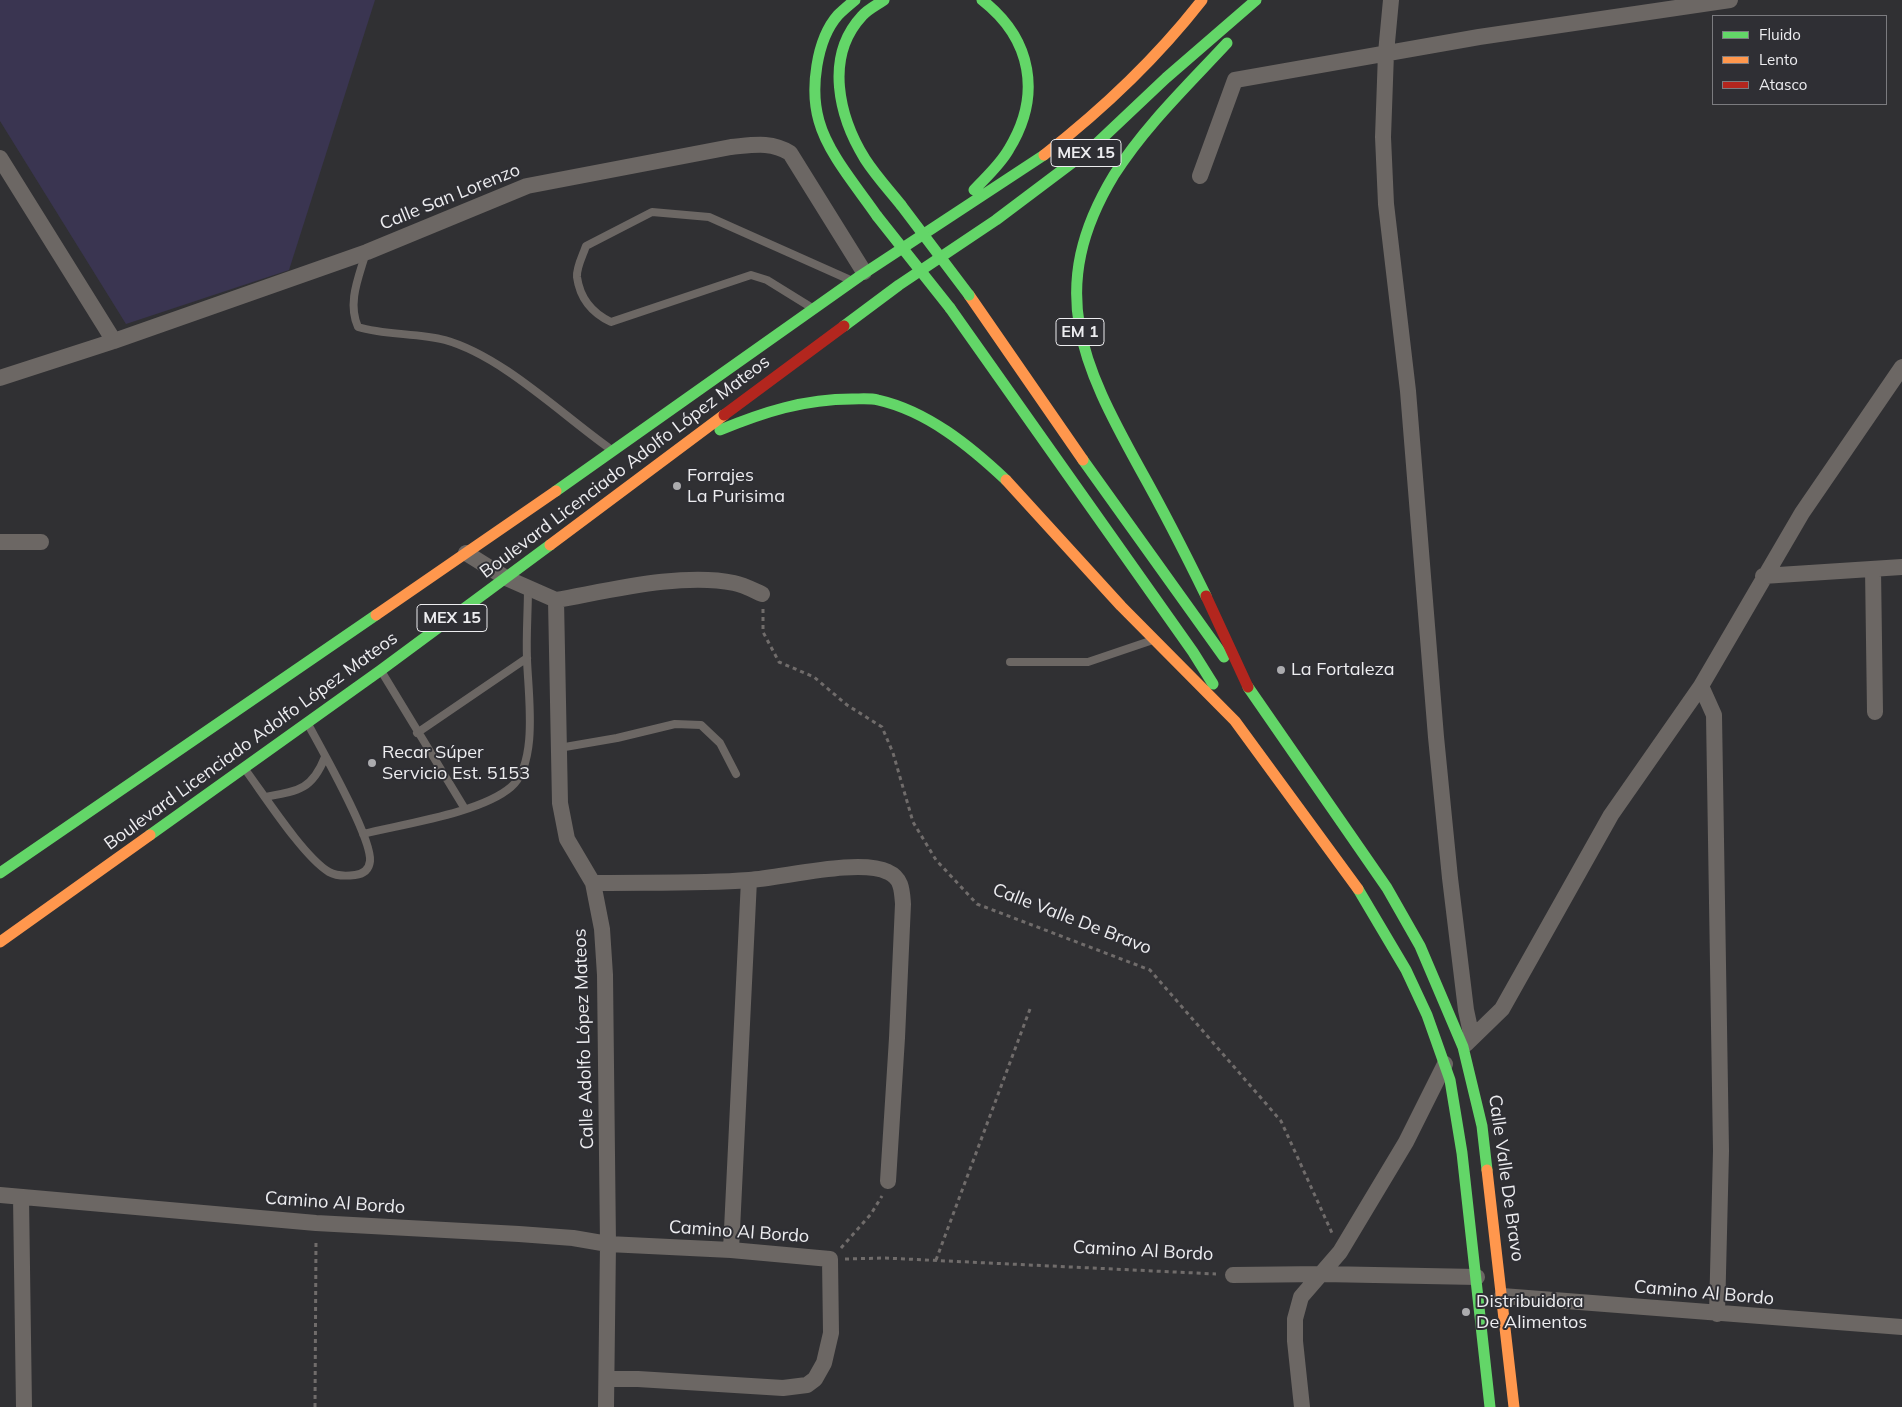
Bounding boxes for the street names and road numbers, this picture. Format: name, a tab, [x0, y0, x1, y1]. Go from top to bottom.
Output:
road number: MEX 15	[1051, 140, 1121, 167]
street label: Calle San Lorenzo	[377, 159, 523, 235]
road number: EM 1	[1056, 318, 1104, 346]
street label: Boulevard Licenciado Adolfo López Mateos	[476, 351, 774, 583]
road number: MEX 15	[417, 604, 487, 632]
street label: Boulevard Licenciado Adolfo López Mateos	[100, 627, 402, 855]
street label: Calle Valle De Bravo	[990, 879, 1154, 959]
street label: Calle Adolfo López Mateos	[569, 928, 599, 1150]
street label: Calle Valle De Bravo	[1484, 1093, 1528, 1263]
street label: Camino Al Bordo	[264, 1187, 406, 1219]
street label: Camino Al Bordo	[668, 1216, 810, 1248]
street label: Camino Al Bordo	[1072, 1237, 1214, 1265]
street label: Camino Al Bordo	[1633, 1276, 1775, 1310]

